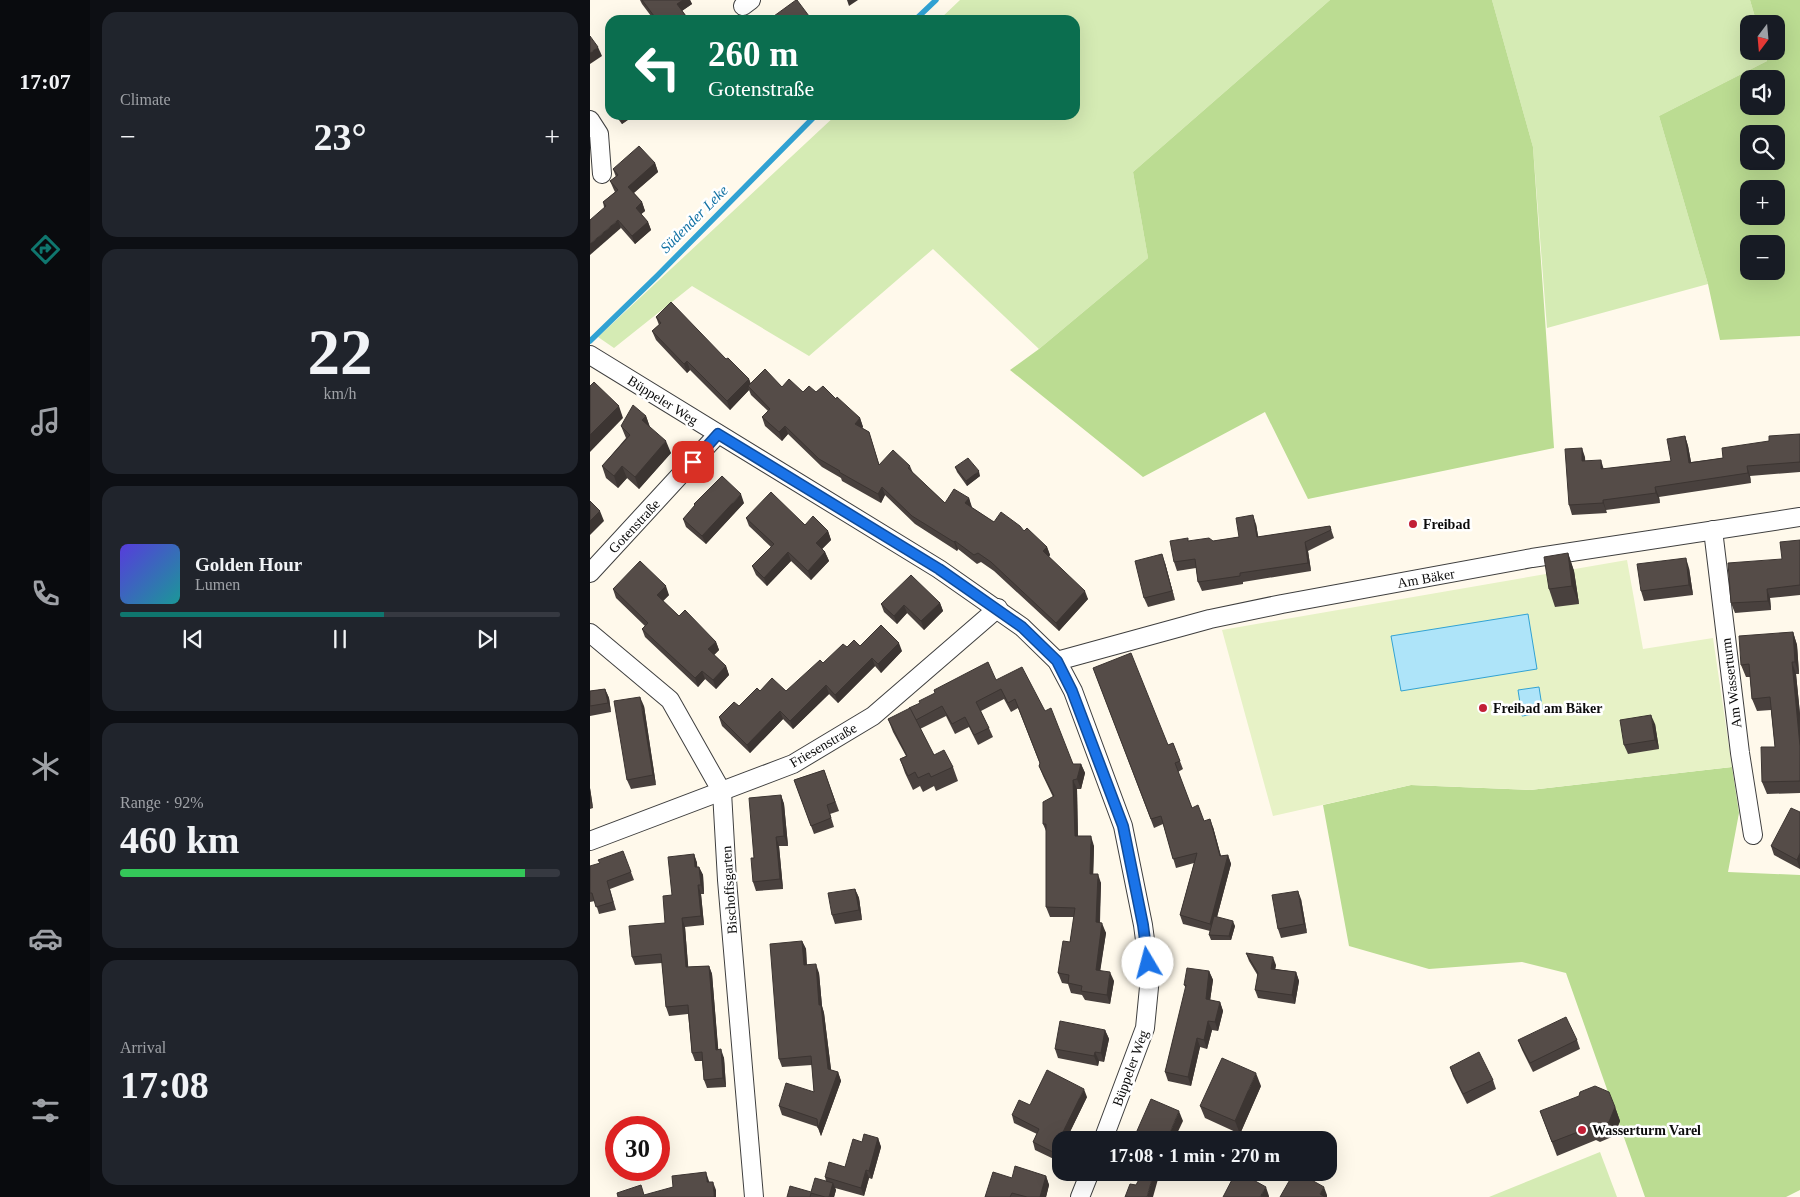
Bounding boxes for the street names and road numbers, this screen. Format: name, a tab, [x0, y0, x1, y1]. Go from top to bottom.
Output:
street label: Büppeler Weg	[625, 373, 701, 428]
street label: Gotenstraße	[606, 496, 663, 556]
street label: Am Bäker	[1396, 566, 1456, 591]
street label: Am Wasserturm	[1719, 637, 1744, 729]
street label: Friesenstraße	[787, 720, 859, 771]
street label: Bischoffsgarten	[719, 845, 740, 935]
street label: Büppeler Weg	[1110, 1028, 1151, 1108]

